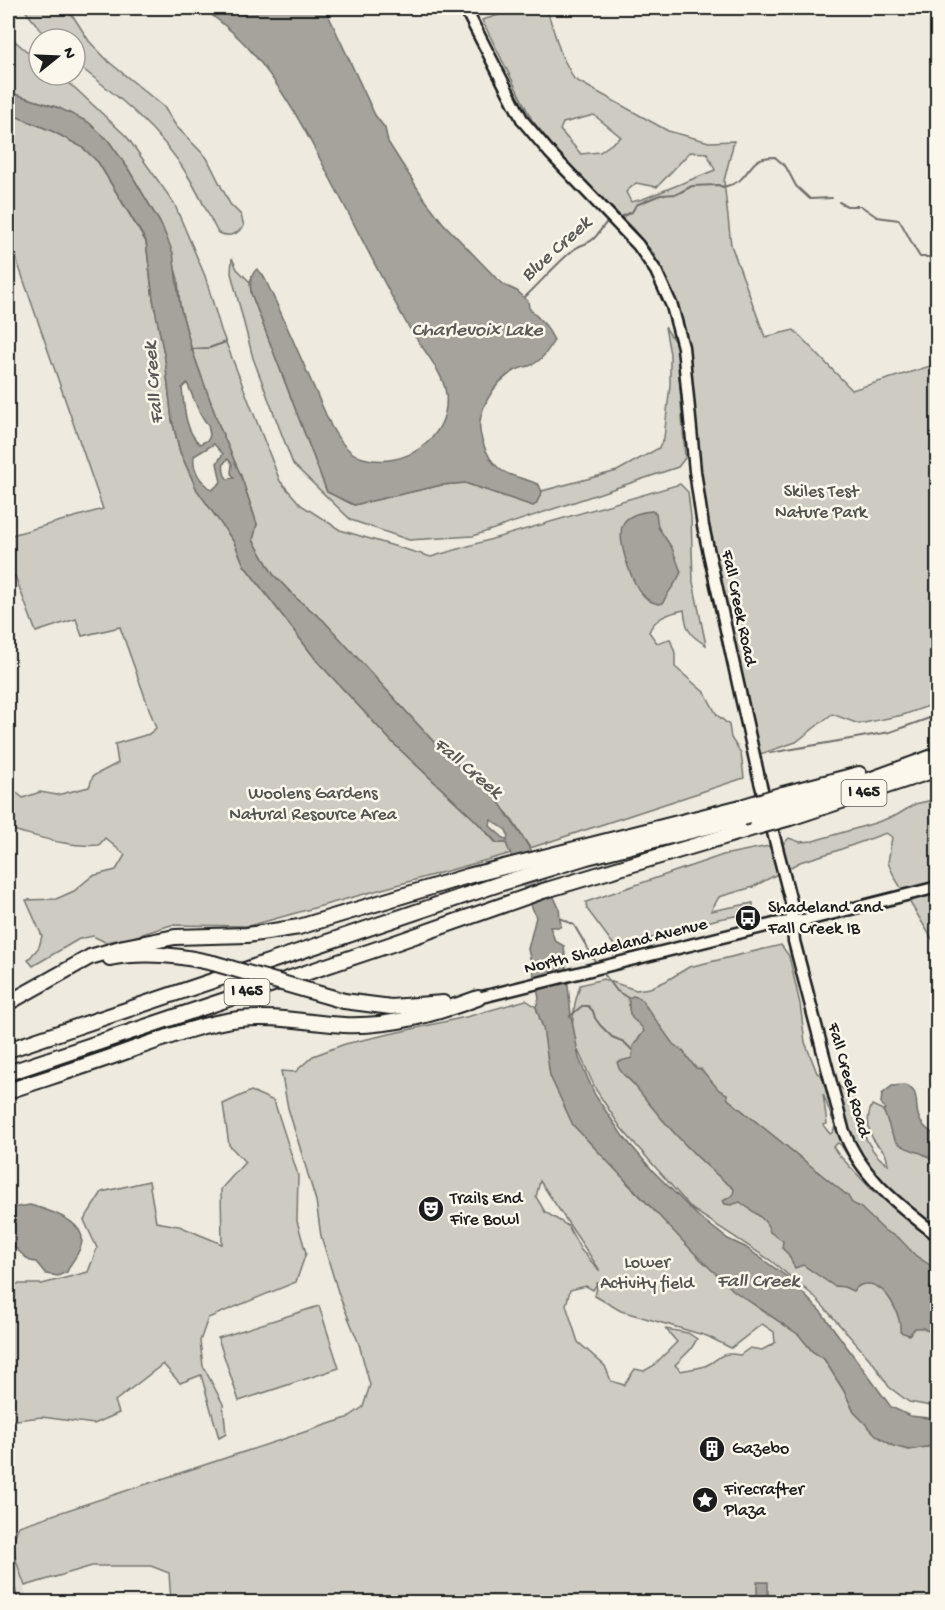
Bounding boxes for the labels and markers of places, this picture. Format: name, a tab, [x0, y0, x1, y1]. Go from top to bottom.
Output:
place label: Shadeland and Fall Creek IB	[767, 898, 884, 940]
bus stop icon: Shadeland and Fall Creek IB	[733, 903, 763, 933]
place label: Trails End Fire Bowl	[449, 1189, 524, 1231]
theatre icon: Trails End Fire Bowl	[416, 1194, 446, 1224]
building icon: Gazebo	[697, 1434, 727, 1464]
place label: Gazebo	[732, 1439, 789, 1460]
place label: Firecrafter Plaza	[723, 1480, 805, 1522]
place icon: Firecrafter Plaza	[690, 1485, 720, 1515]

